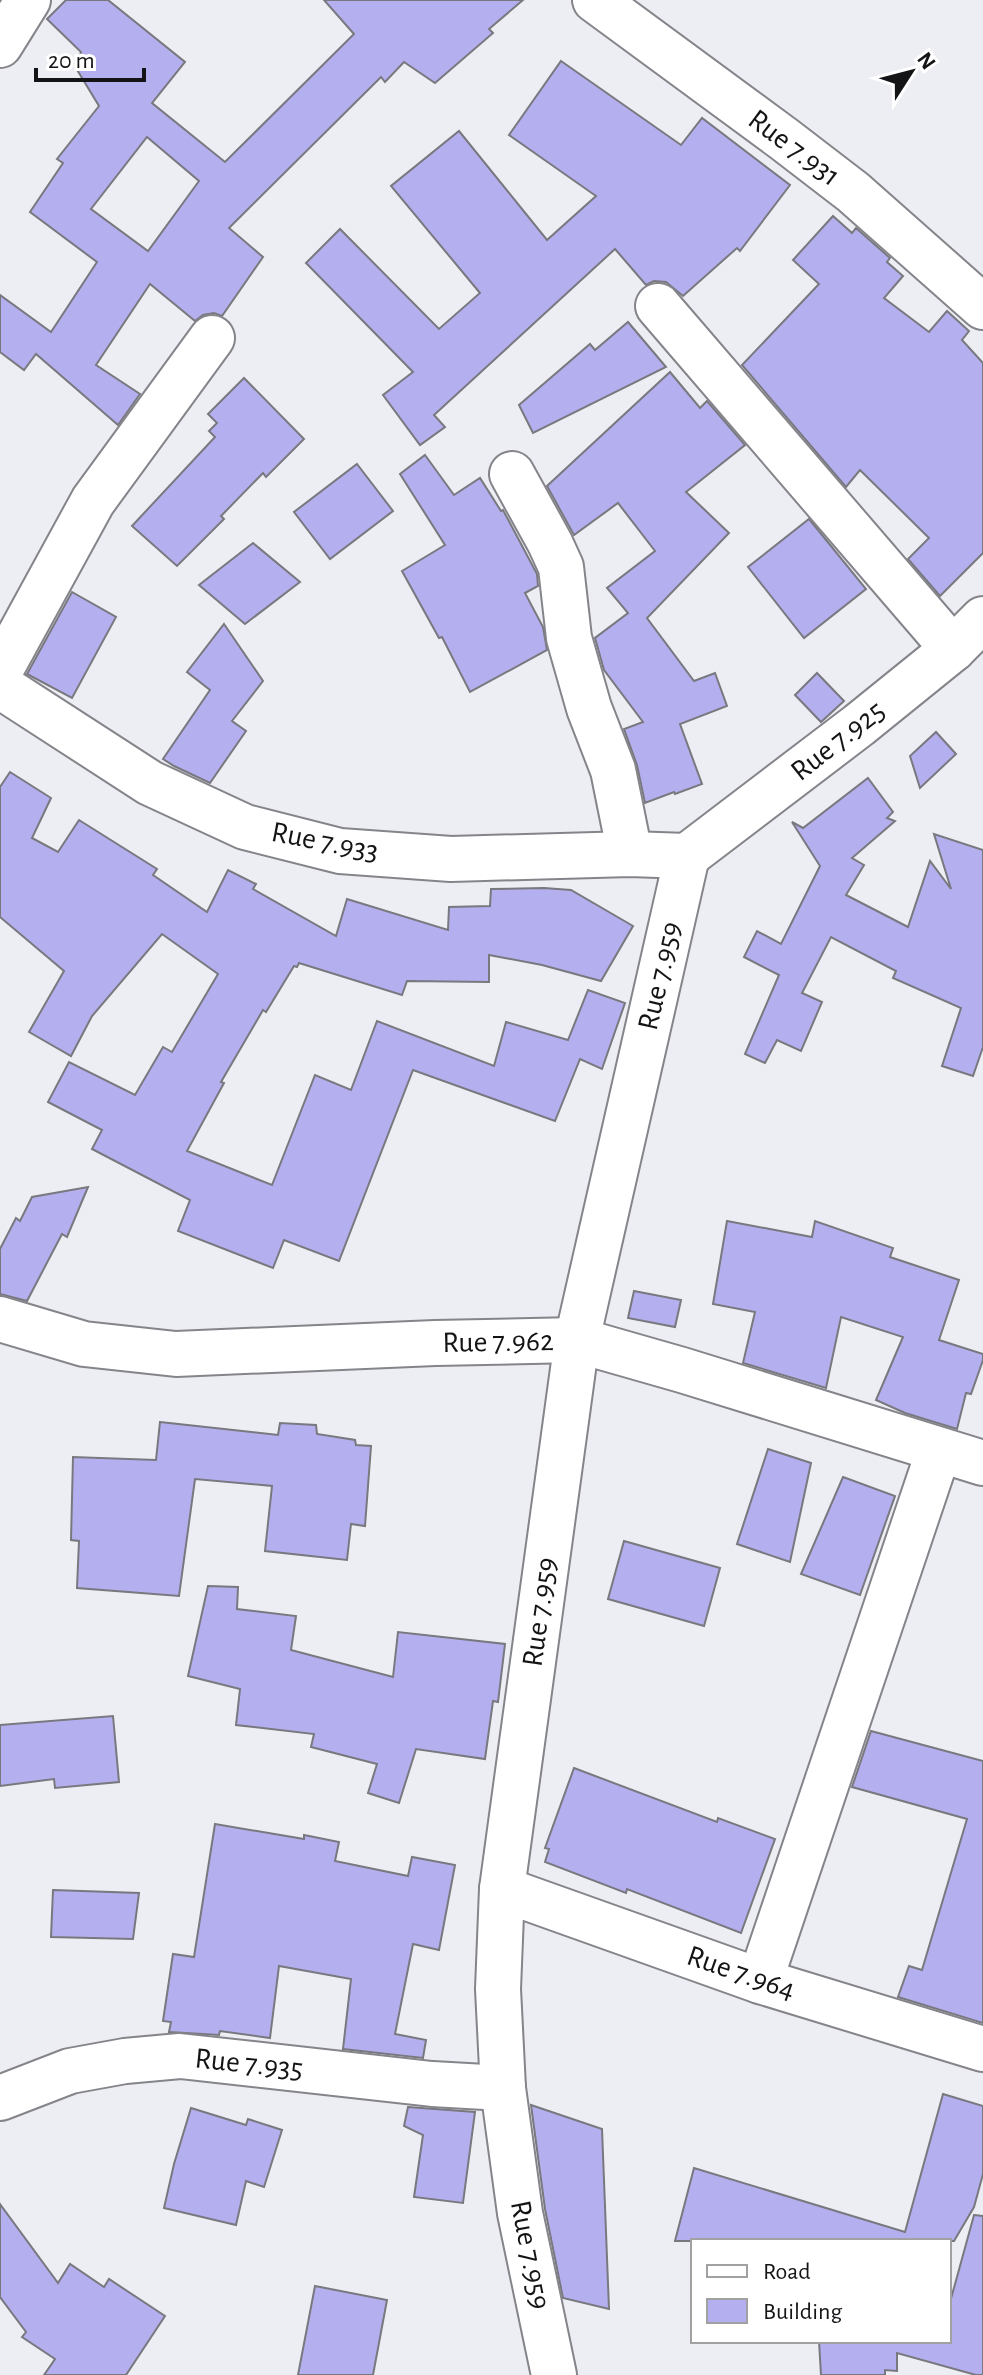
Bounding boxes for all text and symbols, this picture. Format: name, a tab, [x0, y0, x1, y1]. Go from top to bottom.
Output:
scale bar	[36, 32, 144, 82]
north arrow	[871, 32, 951, 112]
text: N	[913, 48, 940, 73]
text: 20 m	[48, 49, 95, 73]
street label: Rue 7.931	[743, 104, 845, 192]
street label: Rue 7.925	[786, 695, 890, 787]
street label: Rue 7.933	[269, 817, 381, 867]
street label: Rue 7.959	[633, 919, 687, 1033]
street label: Rue 7.962	[442, 1326, 554, 1358]
street label: Rue 7.959	[517, 1555, 563, 1669]
street label: Rue 7.964	[683, 1941, 799, 2005]
street label: Rue 7.935	[193, 2043, 305, 2085]
street label: Rue 7.959	[505, 2198, 555, 2312]
legend	[691, 2239, 951, 2343]
text: Road	[763, 2260, 811, 2284]
text: Building	[763, 2300, 842, 2324]

